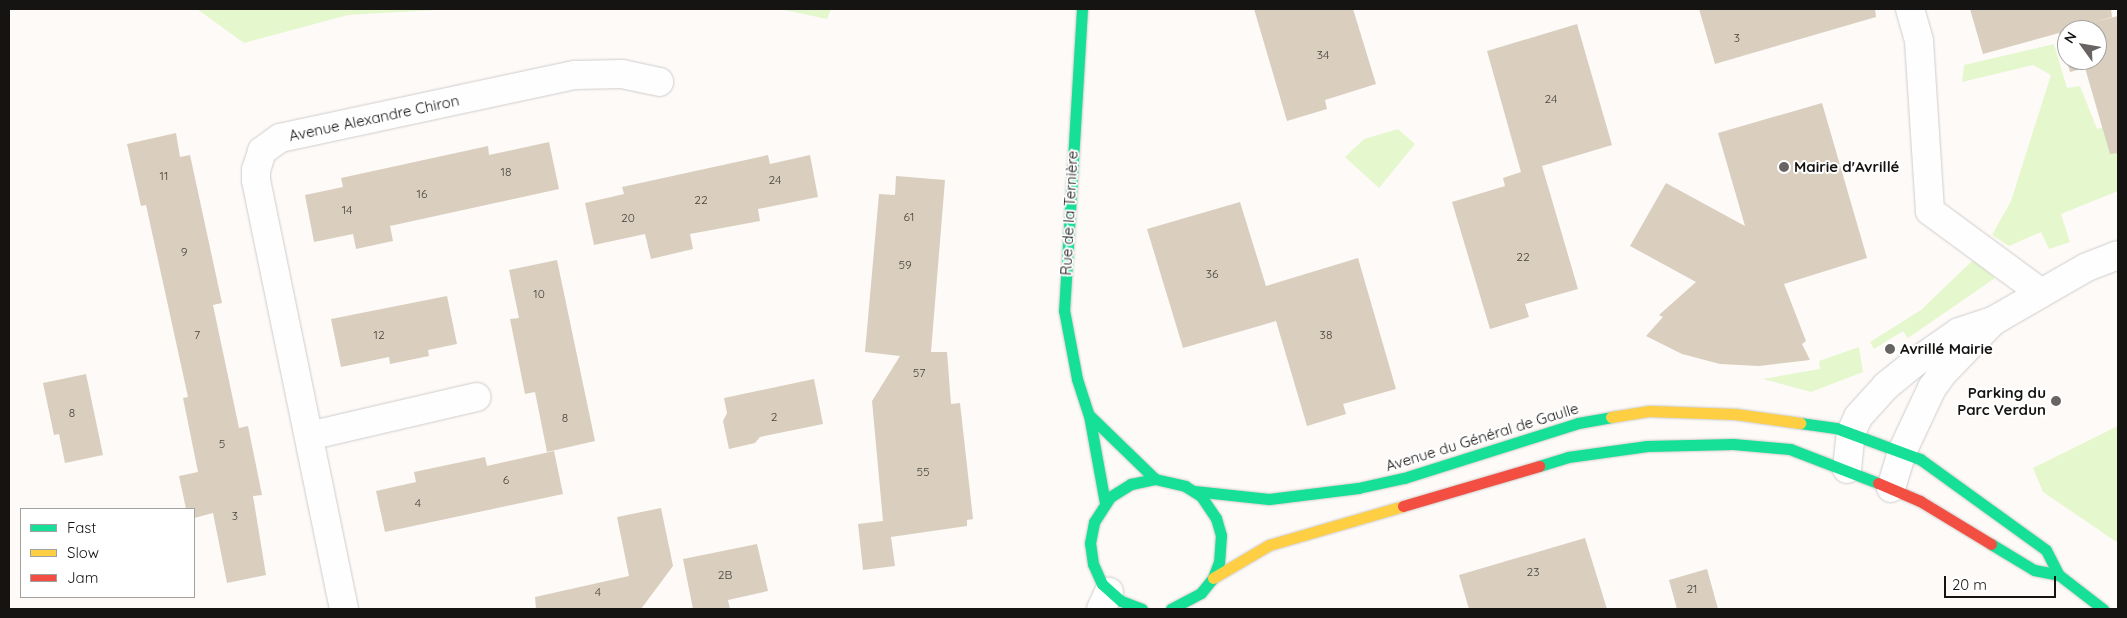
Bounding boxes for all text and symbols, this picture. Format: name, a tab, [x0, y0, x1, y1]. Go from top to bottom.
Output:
north arrow	[2057, 20, 2107, 70]
text: N	[2060, 28, 2080, 47]
house number: 3	[1734, 31, 1740, 45]
house number: 34	[1317, 48, 1329, 62]
street label: Avenue Alexandre Chiron	[287, 91, 461, 145]
house number: 24	[1545, 92, 1557, 106]
street label: Rue de la Ternière	[1057, 150, 1081, 276]
place label: Mairie d'Avrillé	[1794, 158, 1899, 176]
marker: Mairie d'Avrillé	[1778, 161, 1790, 173]
house number: 18	[501, 165, 511, 179]
house number: 11	[160, 169, 168, 183]
house number: 24	[769, 173, 781, 187]
house number: 16	[417, 187, 427, 201]
house number: 22	[694, 193, 708, 207]
house number: 14	[342, 203, 352, 217]
house number: 61	[904, 210, 914, 224]
house number: 20	[621, 211, 635, 225]
house number: 9	[181, 245, 187, 259]
house number: 22	[1516, 250, 1530, 264]
house number: 59	[898, 258, 912, 272]
house number: 36	[1206, 267, 1218, 281]
house number: 10	[533, 287, 545, 301]
house number: 7	[194, 328, 200, 342]
house number: 12	[373, 328, 385, 342]
house number: 38	[1320, 328, 1332, 342]
place label: Avrillé Mairie	[1900, 340, 1993, 358]
marker: Avrillé Mairie	[1884, 343, 1896, 355]
house number: 57	[913, 366, 925, 380]
place label: Parking du Parc Verdun	[1957, 383, 2046, 418]
marker: Parking du Parc Verdun	[2050, 395, 2062, 407]
street label: Avenue du Général de Gaulle	[1383, 399, 1581, 475]
house number: 8	[69, 406, 75, 420]
house number: 2	[771, 410, 777, 424]
house number: 8	[562, 411, 568, 425]
house number: 5	[219, 437, 225, 451]
house number: 55	[916, 465, 930, 479]
house number: 6	[503, 473, 509, 487]
house number: 4	[415, 496, 421, 510]
legend	[20, 508, 195, 598]
house number: 3	[232, 509, 238, 523]
text: Fast	[67, 518, 96, 537]
text: Slow	[67, 543, 99, 562]
house number: 23	[1527, 565, 1539, 579]
scale bar	[1947, 566, 2060, 598]
text: Jam	[67, 568, 98, 587]
house number: 2B	[718, 568, 732, 582]
text: 20 m	[1952, 575, 1987, 594]
house number: 21	[1686, 582, 1698, 596]
house number: 4	[595, 585, 601, 599]

